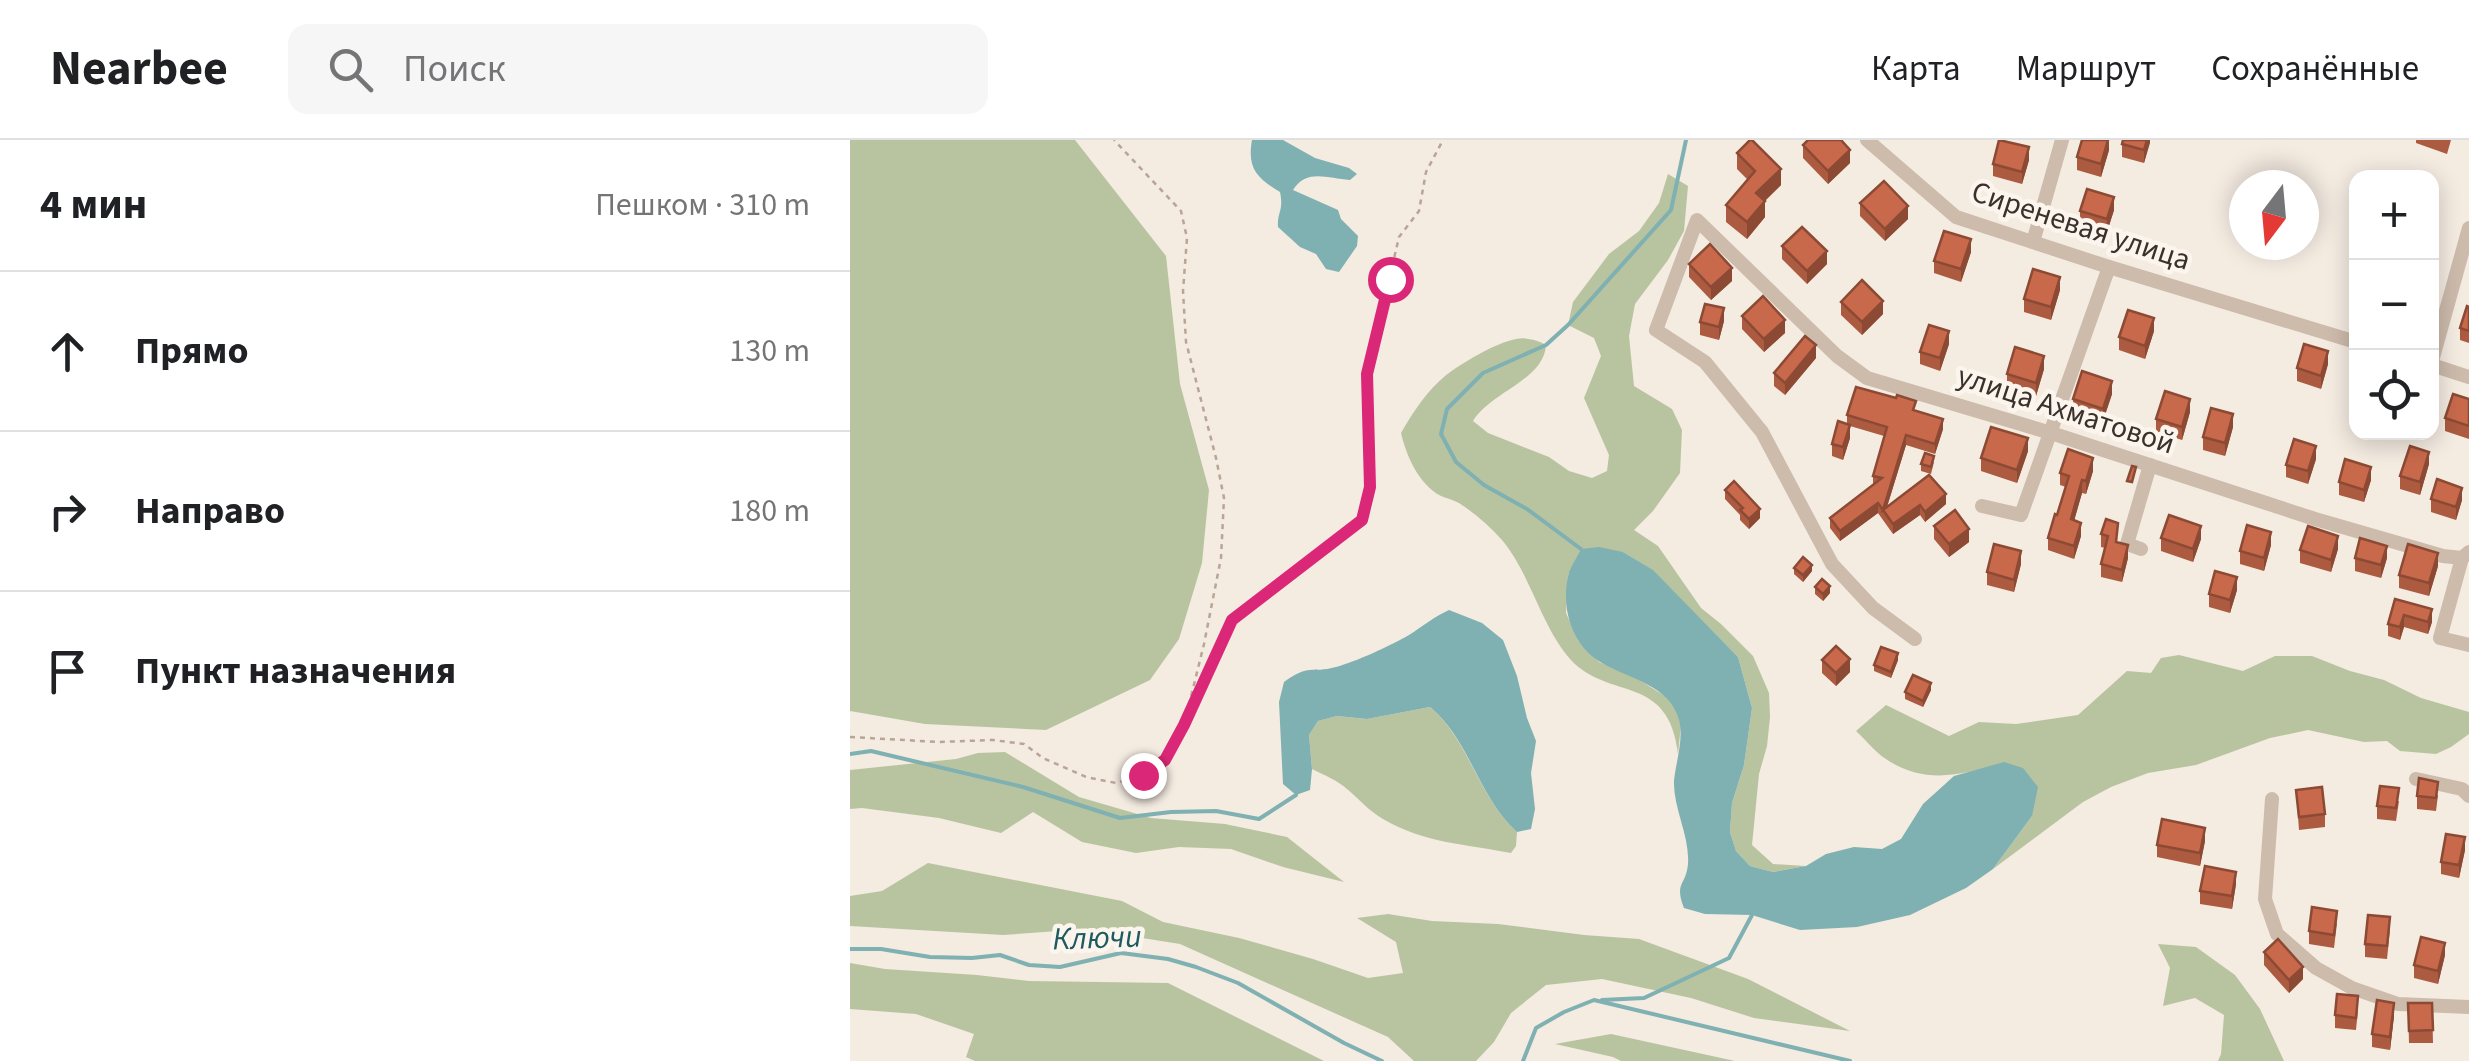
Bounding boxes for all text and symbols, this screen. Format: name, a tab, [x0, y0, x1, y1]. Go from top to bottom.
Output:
search box	[288, 24, 988, 114]
text: Nearbee	[50, 35, 228, 103]
icon: search	[323, 42, 378, 97]
text: Поиск	[403, 42, 506, 96]
text: Карта	[1871, 44, 1961, 94]
text: Маршрут	[2016, 44, 2156, 94]
text: Сохранённые	[2211, 44, 2419, 94]
street label: Сиреневая улица	[1966, 170, 2196, 282]
north arrow	[2229, 170, 2319, 260]
map controls	[2349, 170, 2439, 440]
button: +	[2349, 170, 2439, 260]
text: 4 мин	[40, 175, 147, 235]
text: Пешком · 310 m	[595, 182, 810, 228]
route start	[1368, 257, 1414, 303]
button: −	[2349, 260, 2439, 350]
icon: ahead	[40, 324, 95, 379]
text: Прямо	[135, 324, 249, 378]
text: 130 m	[729, 328, 810, 374]
button: locate	[2349, 350, 2439, 440]
street label: улица Ахматовой	[1952, 355, 2180, 465]
icon: right	[40, 484, 95, 539]
text: Направо	[135, 484, 285, 538]
text: 180 m	[729, 488, 810, 534]
icon: arrive	[40, 644, 95, 699]
text: Пункт назначения	[135, 644, 456, 698]
route end	[1121, 753, 1167, 799]
water label: Ключи	[1052, 913, 1142, 963]

